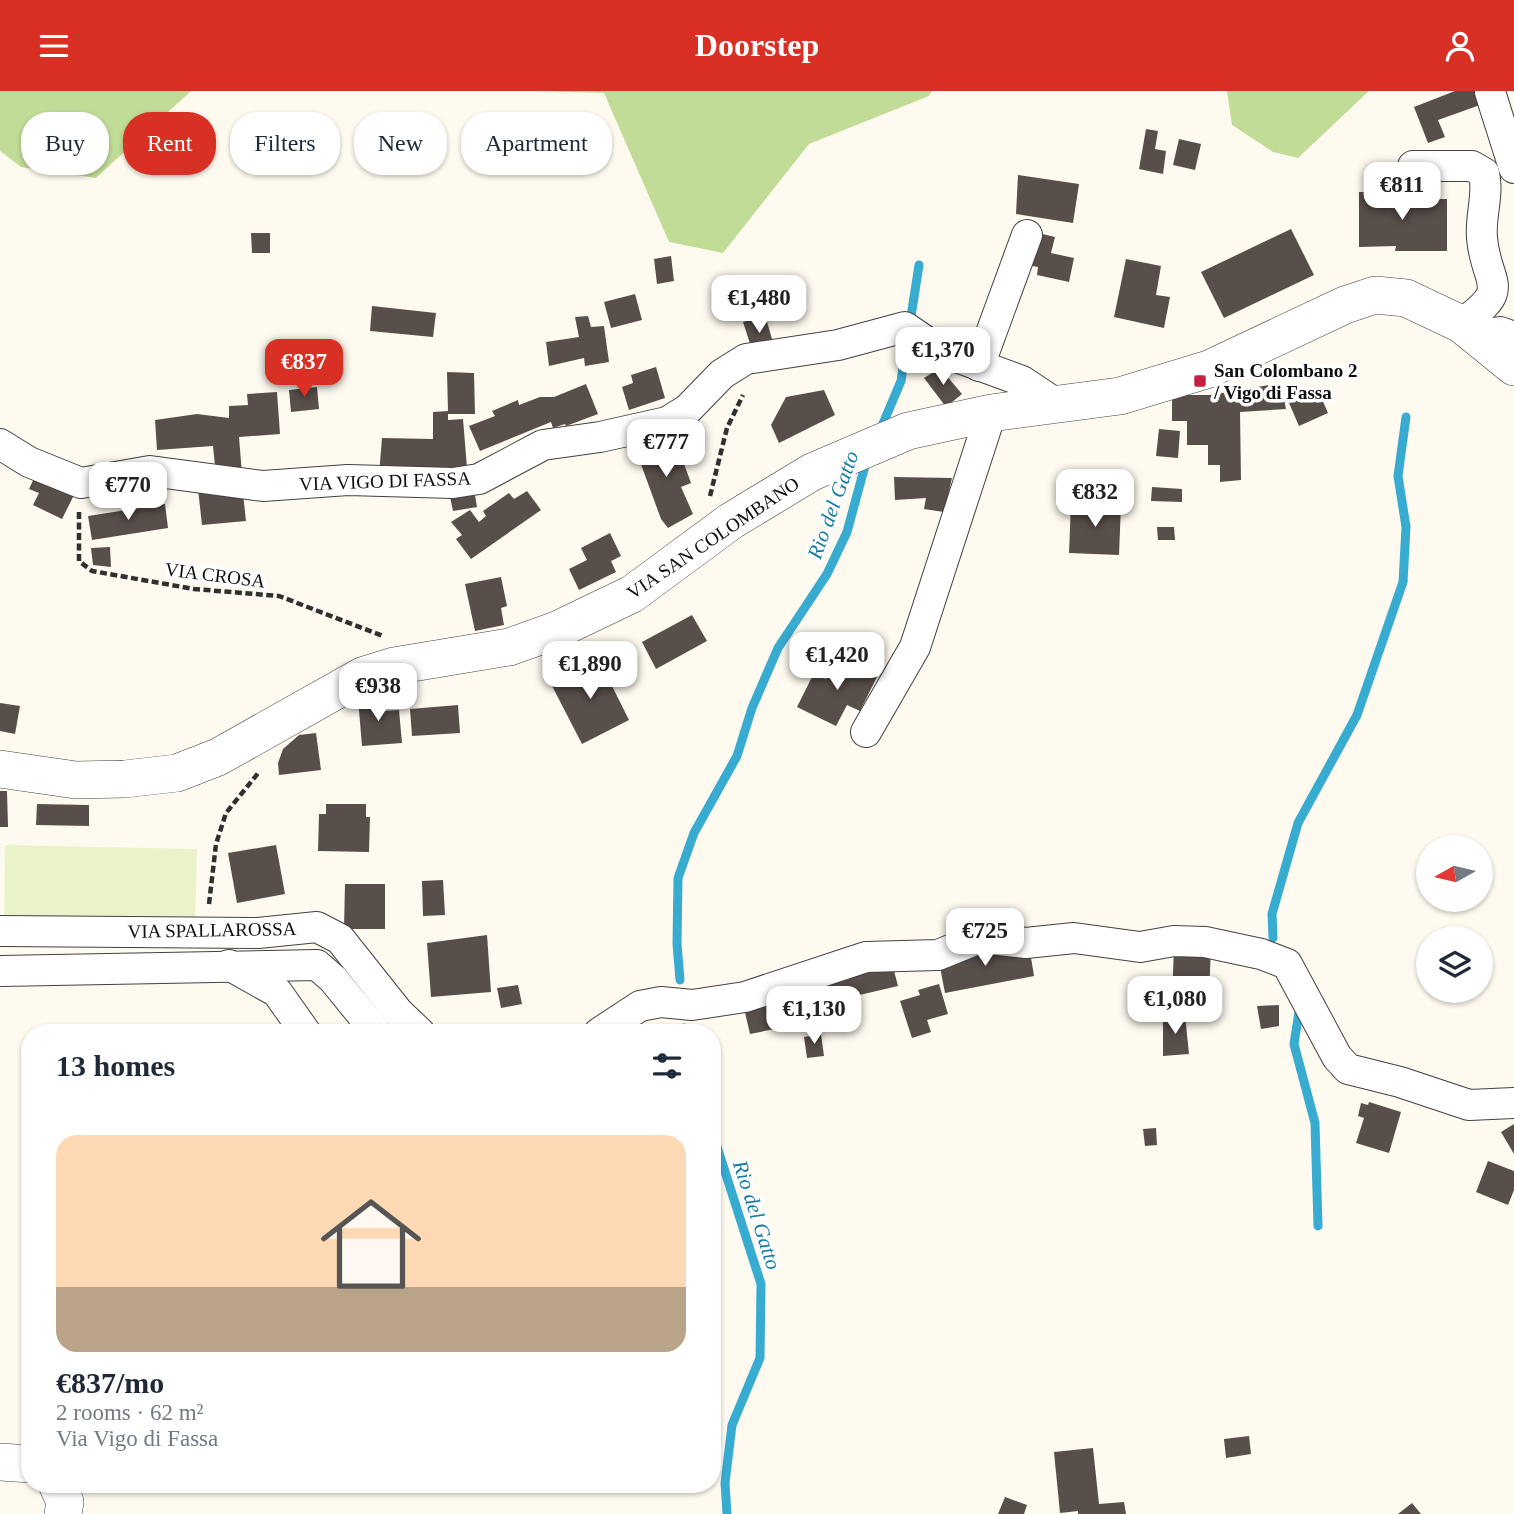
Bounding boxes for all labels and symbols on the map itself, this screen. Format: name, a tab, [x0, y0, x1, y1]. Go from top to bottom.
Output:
pin: €811	[1361, 163, 1443, 222]
pin: €1,480	[702, 275, 816, 335]
pin: €1,370	[886, 327, 1000, 387]
pin: €837	[263, 339, 345, 399]
place label: San Colombano 2 / Vigo di Fassa	[1213, 360, 1358, 403]
marker: San Colombano 2 / Vigo di Fassa	[1192, 373, 1208, 389]
pin: €777	[625, 419, 707, 479]
water label: Rio del Gatto	[802, 448, 864, 563]
pin: €770	[87, 463, 169, 522]
street label: VIA VIGO DI FASSA	[299, 467, 472, 494]
pin: €832	[1054, 469, 1136, 529]
street label: VIA SAN COLOMBANO	[623, 473, 803, 603]
street label: VIA CROSA	[164, 558, 267, 592]
pin: €1,420	[780, 633, 894, 692]
pin: €1,890	[533, 641, 647, 701]
pin: €938	[337, 663, 419, 723]
north arrow	[1416, 835, 1493, 912]
pin: €725	[944, 909, 1026, 968]
street label: VIA SPALLAROSSA	[127, 918, 297, 942]
pin: €1,080	[1118, 977, 1232, 1036]
pin: €1,130	[757, 986, 871, 1046]
water label: Rio del Gatto	[728, 1157, 786, 1273]

